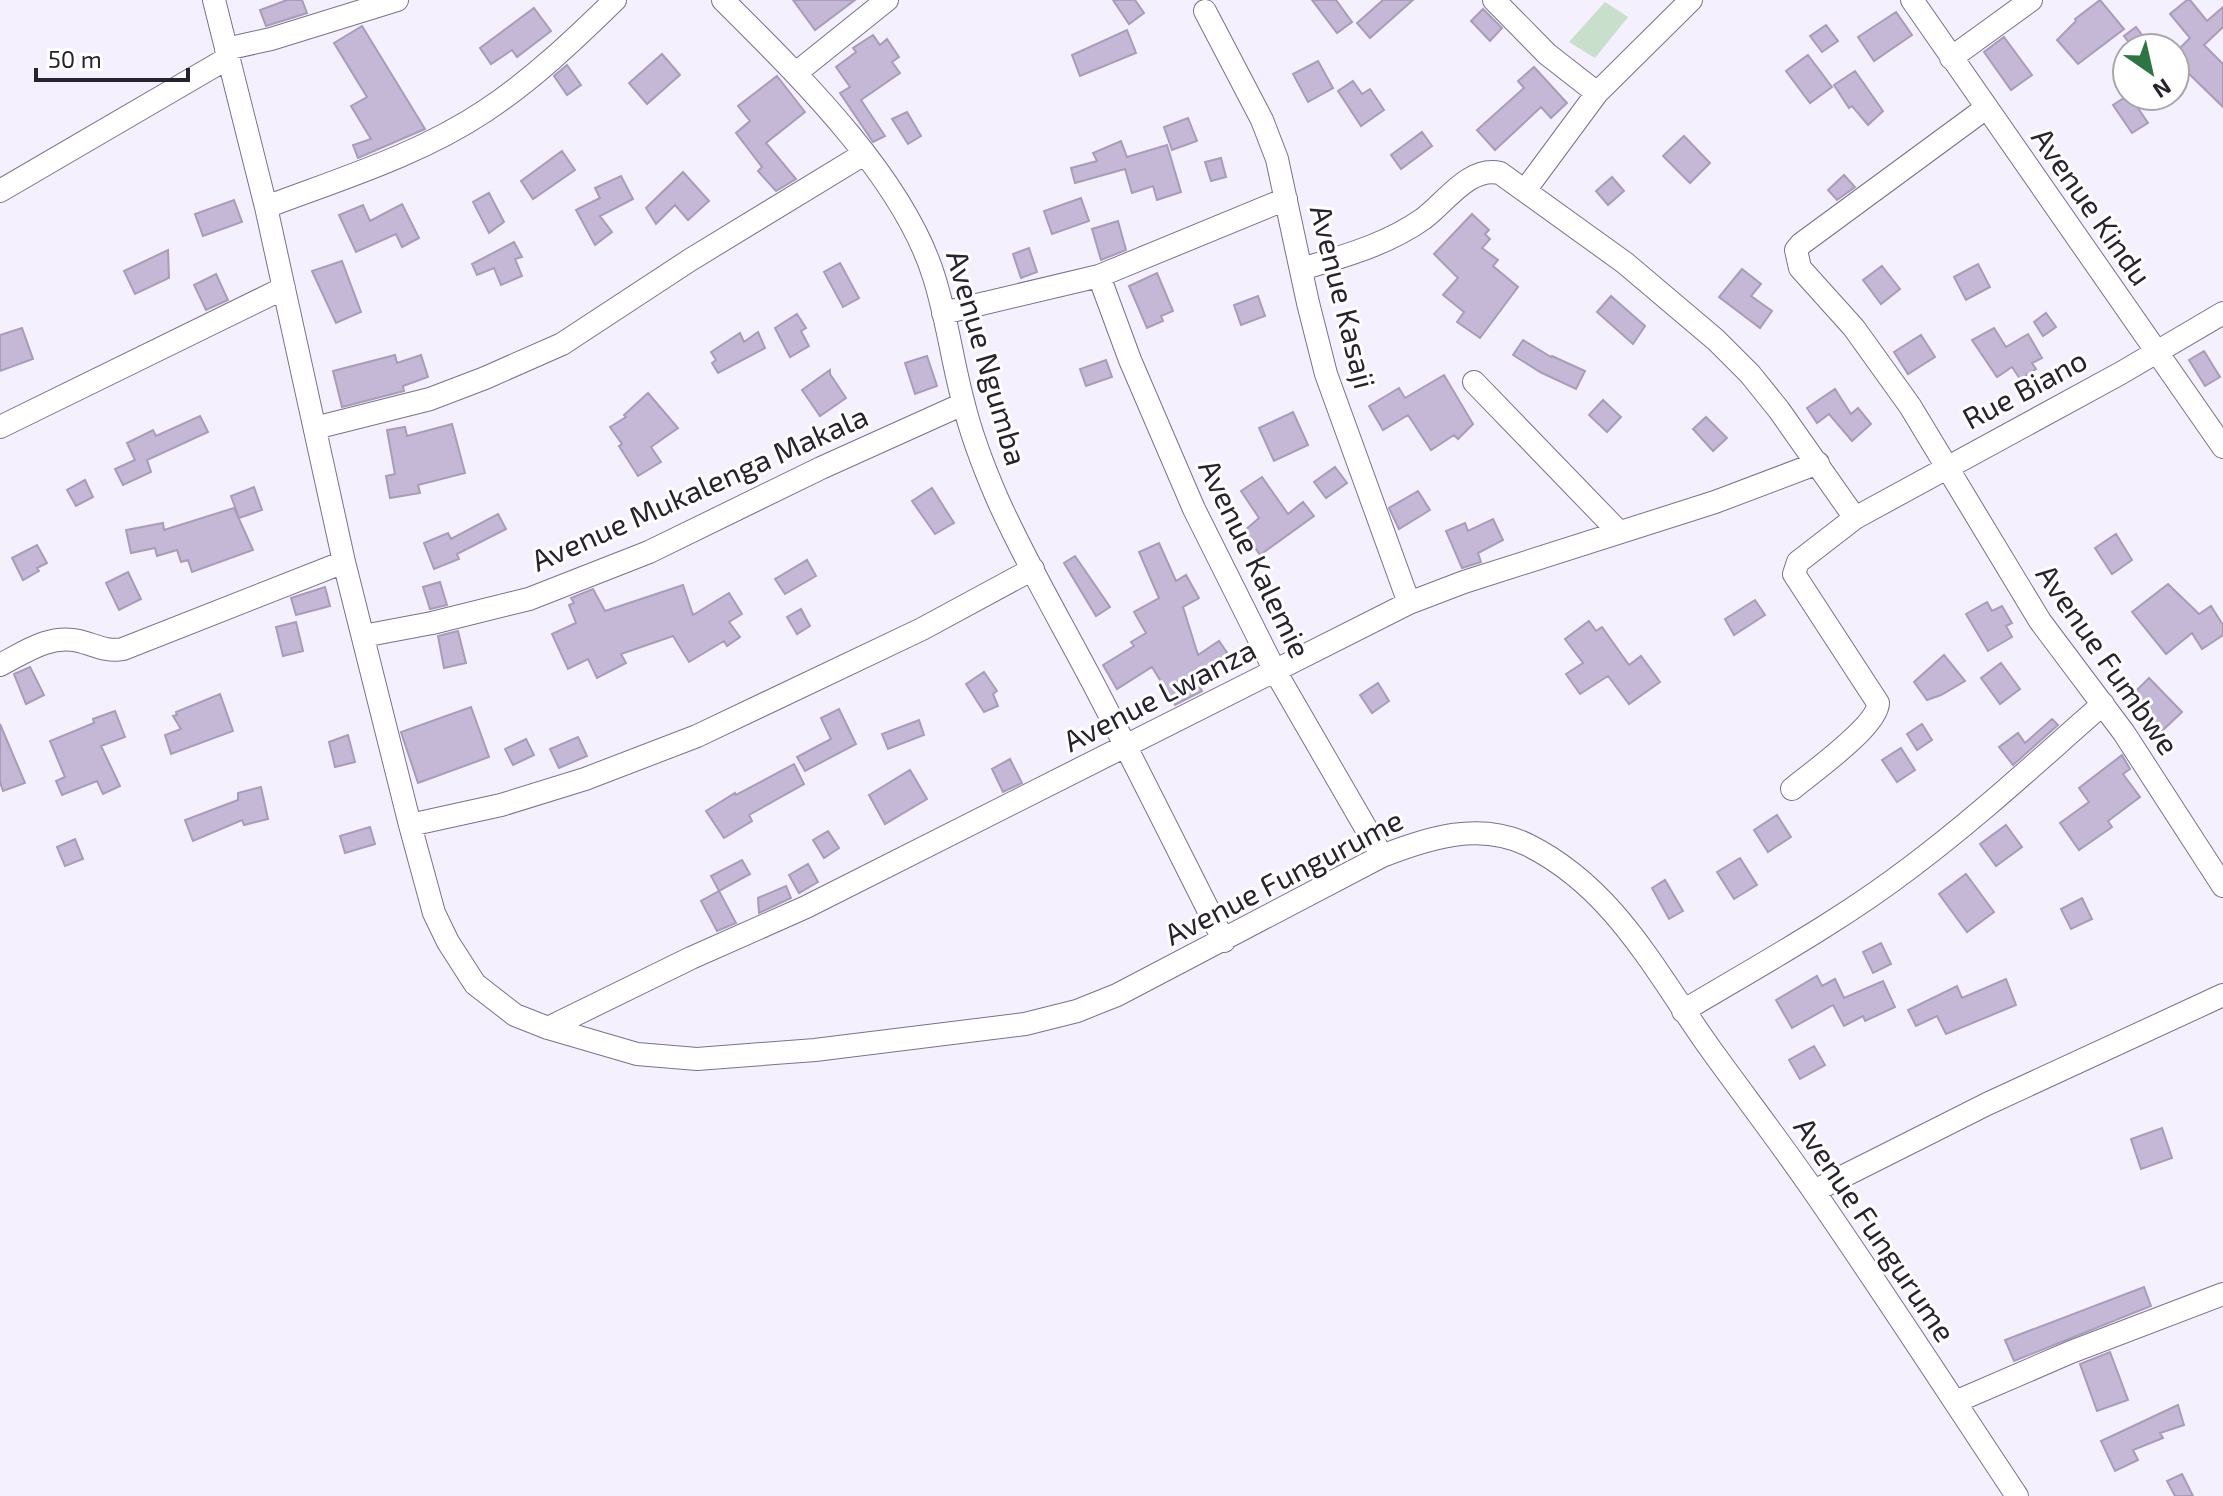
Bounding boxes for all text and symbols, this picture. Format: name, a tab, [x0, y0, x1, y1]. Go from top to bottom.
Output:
scale bar	[36, 32, 188, 82]
north arrow	[2111, 32, 2191, 112]
text: 50 m	[48, 44, 102, 73]
text: N	[2149, 74, 2177, 105]
street label: Avenue Kindu	[2025, 120, 2160, 292]
street label: Avenue Kasaji	[1304, 201, 1384, 392]
street label: Avenue Ngumba	[940, 246, 1036, 469]
street label: Rue Biano	[1956, 341, 2092, 436]
street label: Avenue Mukalenga Makala	[525, 397, 873, 578]
street label: Avenue Kalemie	[1192, 453, 1319, 663]
street label: Avenue Fumbwe	[2030, 557, 2188, 761]
street label: Avenue Lwanza	[1057, 630, 1261, 758]
street label: Avenue Fungurume	[1158, 801, 1408, 952]
street label: Avenue Fungurume	[1787, 1110, 1964, 1348]

